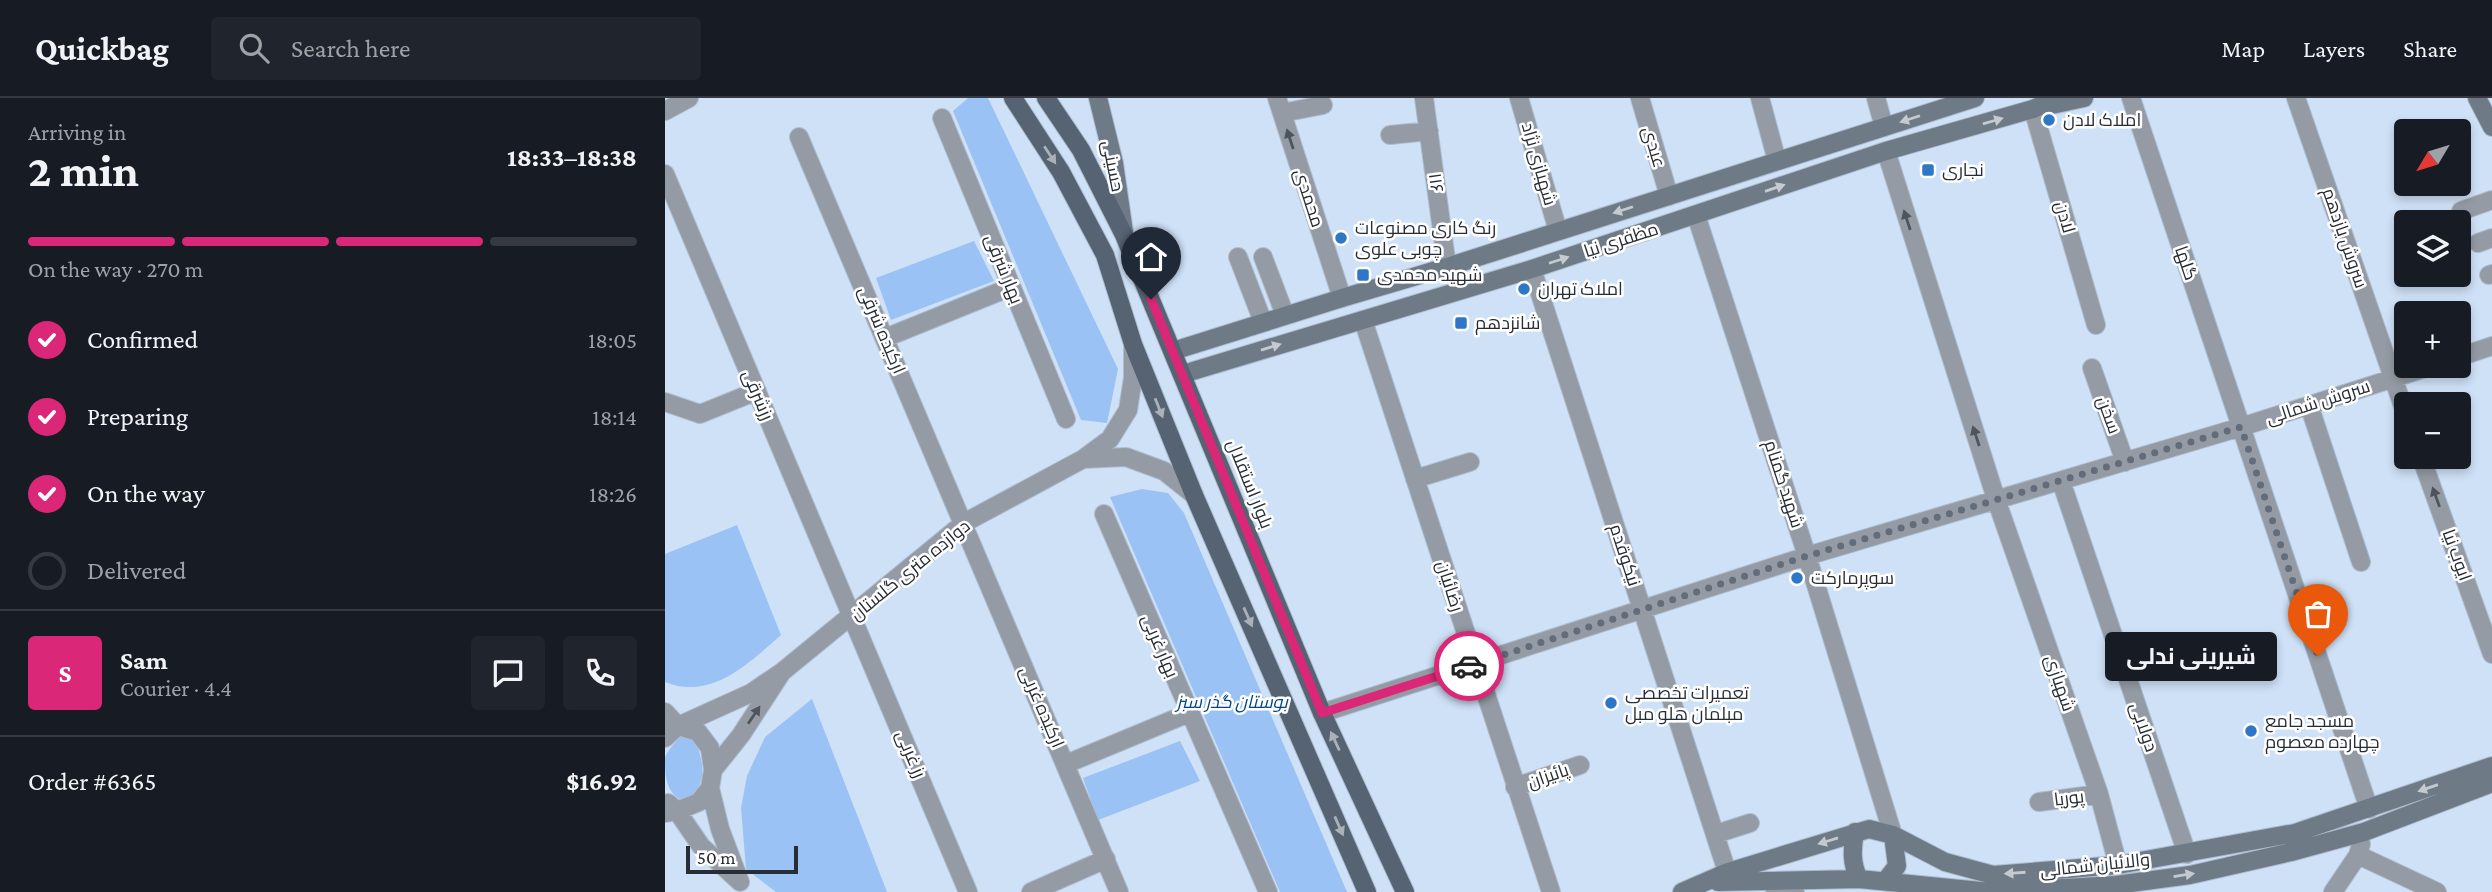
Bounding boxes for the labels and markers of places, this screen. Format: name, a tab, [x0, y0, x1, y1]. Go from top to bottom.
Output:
place label: املاک لادن	[2063, 110, 2141, 131]
marker: املاک لادن	[2041, 112, 2057, 128]
place label: نجاری	[1942, 160, 1984, 181]
marker: نجاری	[1920, 162, 1936, 178]
place label: رنگ کاری مصنوعات چوبی علوی	[1355, 218, 1496, 261]
pin	[1121, 227, 1181, 299]
marker: رنگ کاری مصنوعات چوبی علوی	[1333, 230, 1349, 246]
place label: شهید محمدی	[1377, 265, 1482, 286]
marker: شهید محمدی	[1355, 267, 1371, 283]
place label: املاک تهران	[1538, 279, 1623, 300]
marker: املاک تهران	[1516, 281, 1532, 297]
place label: شانزدهم	[1475, 313, 1540, 335]
marker: شانزدهم	[1453, 315, 1469, 331]
place label: سوپرمارکت	[1811, 568, 1894, 590]
marker: سوپرمارکت	[1789, 570, 1805, 586]
pin	[2288, 584, 2348, 656]
callout: شیرینی ندلی	[2105, 632, 2276, 680]
place label: تعمیرات تخصصی مبلمان هلو مبل	[1625, 683, 1749, 725]
marker: تعمیرات تخصصی مبلمان هلو مبل	[1603, 695, 1619, 711]
place label: مسجد جامع چهارده معصوم	[2265, 711, 2380, 754]
marker: مسجد جامع چهارده معصوم	[2243, 723, 2259, 739]

